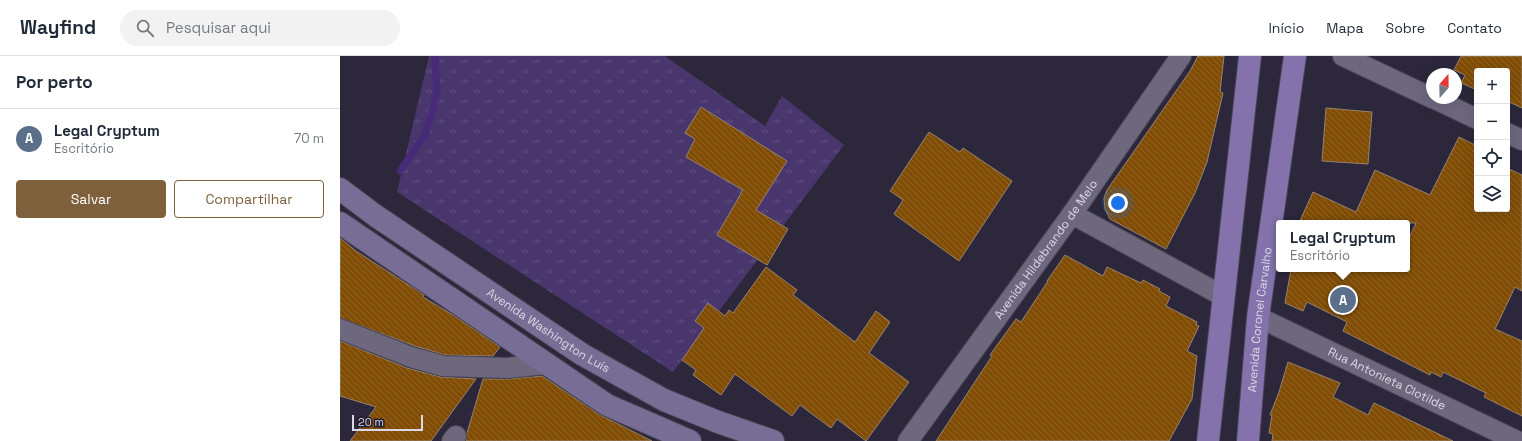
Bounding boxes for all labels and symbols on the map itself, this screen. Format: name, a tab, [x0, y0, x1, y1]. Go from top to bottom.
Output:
north arrow	[1426, 68, 1462, 104]
street label: Avenida Hildebrando de Melo	[991, 177, 1101, 322]
your location	[1108, 193, 1128, 213]
street label: Avenida Coronel Carvalho	[1244, 246, 1276, 393]
street label: Avenida Washington Luís	[484, 285, 613, 376]
pin: A	[1330, 285, 1356, 315]
street label: Rua Antonieta Clotilde	[1325, 344, 1449, 414]
scale bar	[352, 413, 423, 432]

